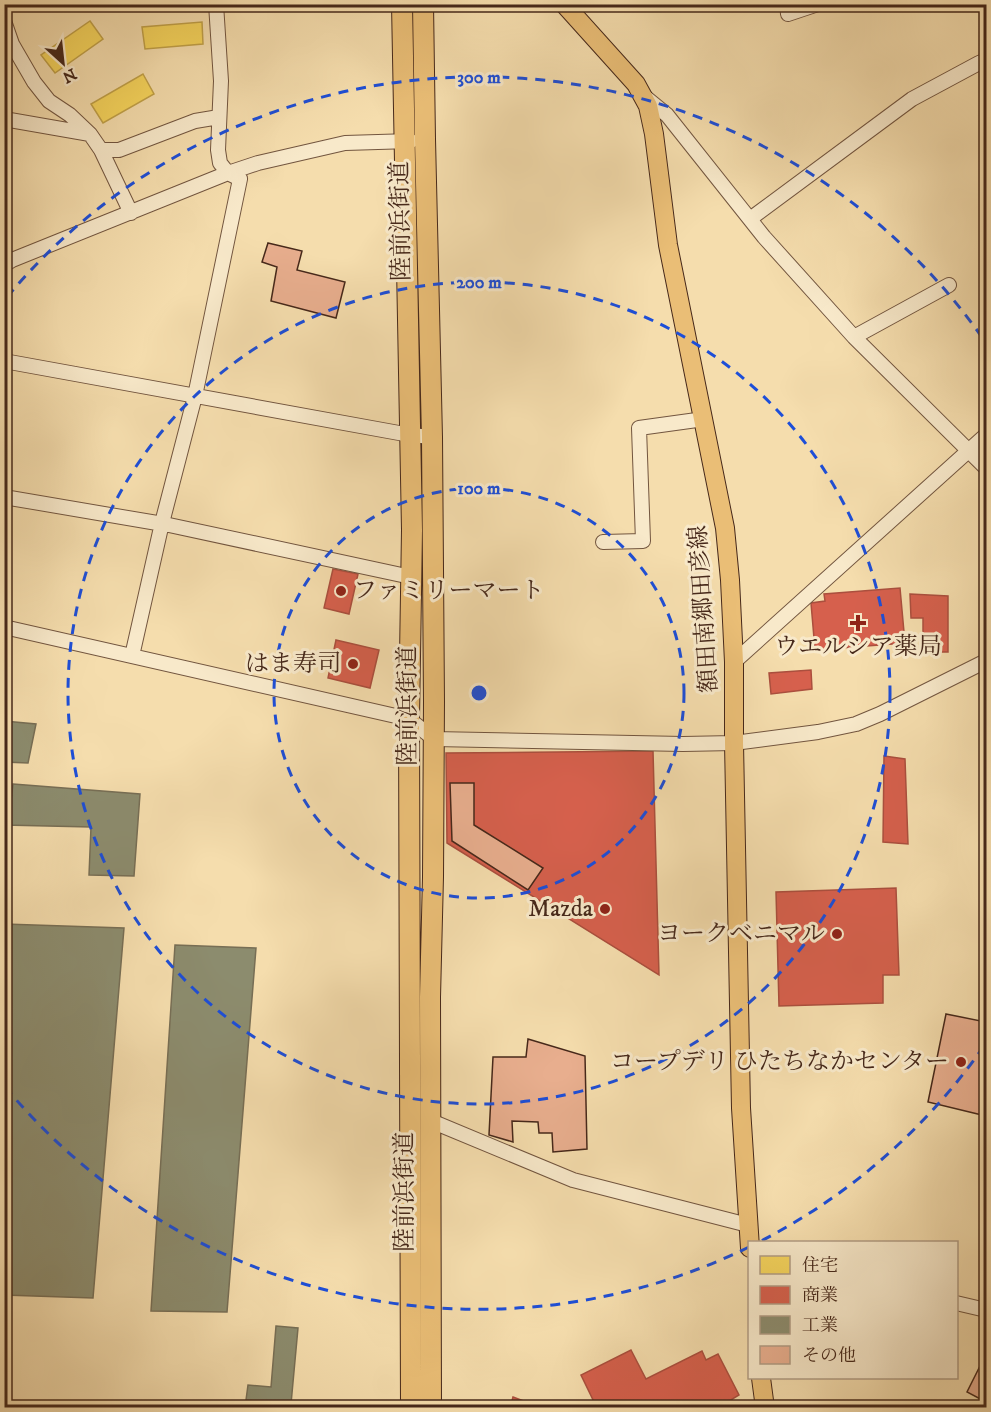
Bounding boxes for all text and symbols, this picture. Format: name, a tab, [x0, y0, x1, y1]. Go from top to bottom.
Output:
north arrow	[33, 33, 93, 93]
text: N	[59, 64, 80, 87]
text: 300 m	[457, 67, 501, 89]
street label: 陸前浜街道	[385, 161, 417, 281]
text: 200 m	[456, 272, 502, 294]
text: 100 m	[457, 478, 501, 500]
street label: 額田南郷田彦線	[683, 524, 725, 694]
place label: ファミリーマート	[353, 576, 545, 606]
marker: ファミリーマート	[334, 584, 348, 598]
marker: ウエルシア薬局	[851, 616, 865, 630]
place label: ウエルシア薬局	[774, 632, 942, 662]
street label: 陸前浜街道	[393, 646, 423, 766]
place label: はま寿司	[245, 649, 341, 679]
marker: はま寿司	[346, 657, 360, 671]
centre of rings	[469, 683, 489, 703]
place label: Mazda	[528, 894, 594, 924]
marker: Mazda	[598, 902, 612, 916]
place label: ヨークベニマル	[657, 919, 825, 949]
marker: ヨークベニマル	[830, 927, 844, 941]
place label: コープデリ ひたちなかセンター	[610, 1047, 949, 1077]
marker: コープデリ ひたちなかセンター	[954, 1055, 968, 1069]
street label: 陸前浜街道	[390, 1132, 420, 1252]
legend	[748, 1241, 958, 1379]
text: 住宅	[802, 1255, 838, 1277]
text: 商業	[802, 1285, 838, 1307]
text: 工業	[802, 1315, 838, 1337]
text: その他	[802, 1345, 856, 1367]

